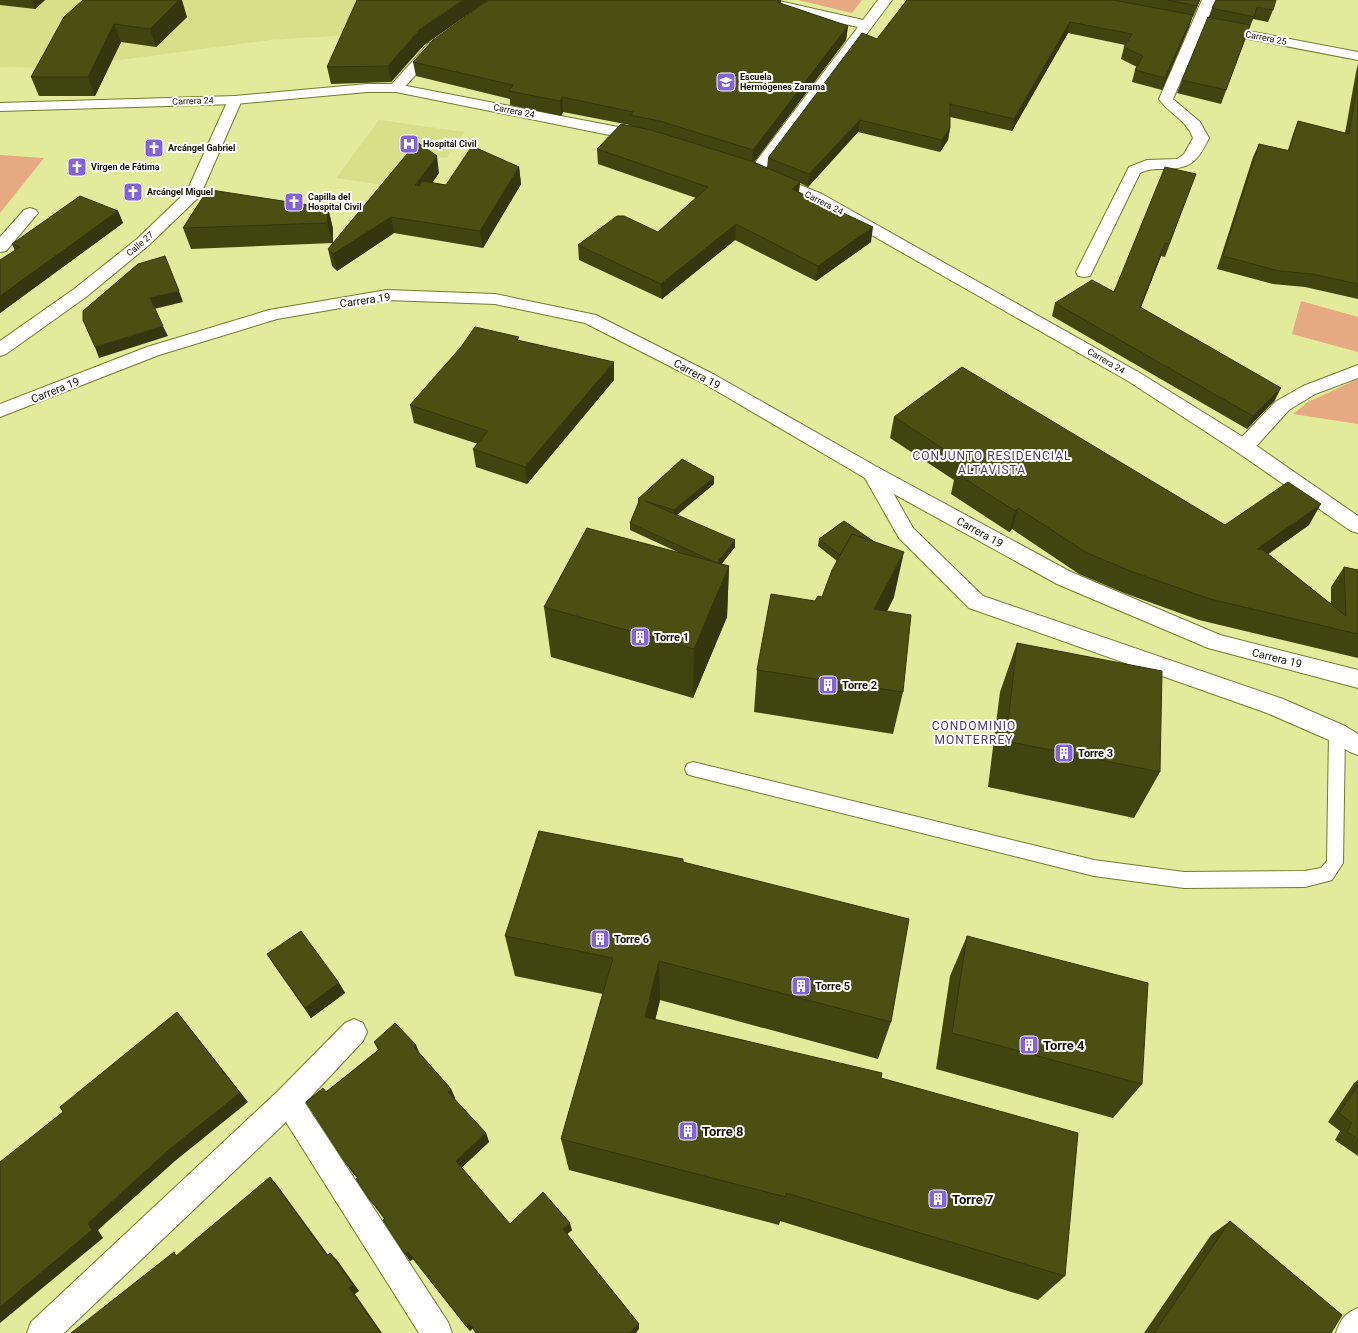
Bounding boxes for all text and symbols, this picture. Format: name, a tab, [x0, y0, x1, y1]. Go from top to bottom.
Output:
street label: Carrera 25	[1245, 29, 1287, 47]
school or university icon: Escuela Hermógenes Zarama	[715, 71, 737, 93]
place label: Escuela Hermógenes Zarama	[740, 72, 825, 92]
street label: Carrera 24	[172, 95, 214, 107]
street label: Carrera 24	[493, 102, 535, 120]
hospital icon: Hospitál Civil	[398, 133, 420, 155]
church icon: Arcángel Gabriel	[143, 137, 165, 159]
place label: Hospitál Civil	[423, 139, 477, 149]
place label: Arcángel Gabriel	[168, 143, 235, 153]
church icon: Virgen de Fátima	[66, 156, 88, 178]
place label: Virgen de Fátima	[91, 162, 160, 172]
church icon: Arcángel Miguel	[122, 181, 144, 203]
place label: Arcángel Miguel	[147, 187, 213, 197]
street label: Carrera 24	[803, 189, 845, 217]
church icon: Capilla del Hospital Civil	[283, 191, 305, 213]
place label: Capilla del Hospital Civil	[308, 192, 362, 212]
street label: Calle 27	[125, 230, 155, 258]
street label: Carrera 19	[339, 291, 391, 310]
street label: Carrera 24	[1085, 346, 1127, 376]
street label: Carrera 19	[671, 357, 722, 392]
street label: Carrera 19	[29, 375, 81, 406]
district label: CONJUNTO RESIDENCIAL ALTAVISTA	[913, 449, 1071, 477]
street label: Carrera 19	[954, 514, 1005, 550]
building icon: Torre 1	[629, 626, 651, 648]
place label: Torre 1	[654, 631, 689, 644]
street label: Carrera 19	[1251, 646, 1303, 671]
building icon: Torre 2	[817, 674, 839, 696]
place label: Torre 2	[842, 679, 877, 692]
district label: CONDOMINIO MONTERREY	[932, 719, 1016, 747]
building icon: Torre 3	[1053, 742, 1075, 764]
place label: Torre 3	[1078, 747, 1113, 760]
building icon: Torre 6	[589, 928, 611, 950]
place label: Torre 6	[614, 933, 649, 946]
building icon: Torre 5	[790, 975, 812, 997]
place label: Torre 5	[815, 980, 850, 993]
building icon: Torre 4	[1018, 1034, 1040, 1056]
place label: Torre 4	[1043, 1038, 1085, 1053]
building icon: Torre 8	[677, 1120, 699, 1142]
place label: Torre 8	[702, 1124, 743, 1139]
building icon: Torre 7	[927, 1188, 949, 1210]
place label: Torre 7	[952, 1192, 993, 1207]

